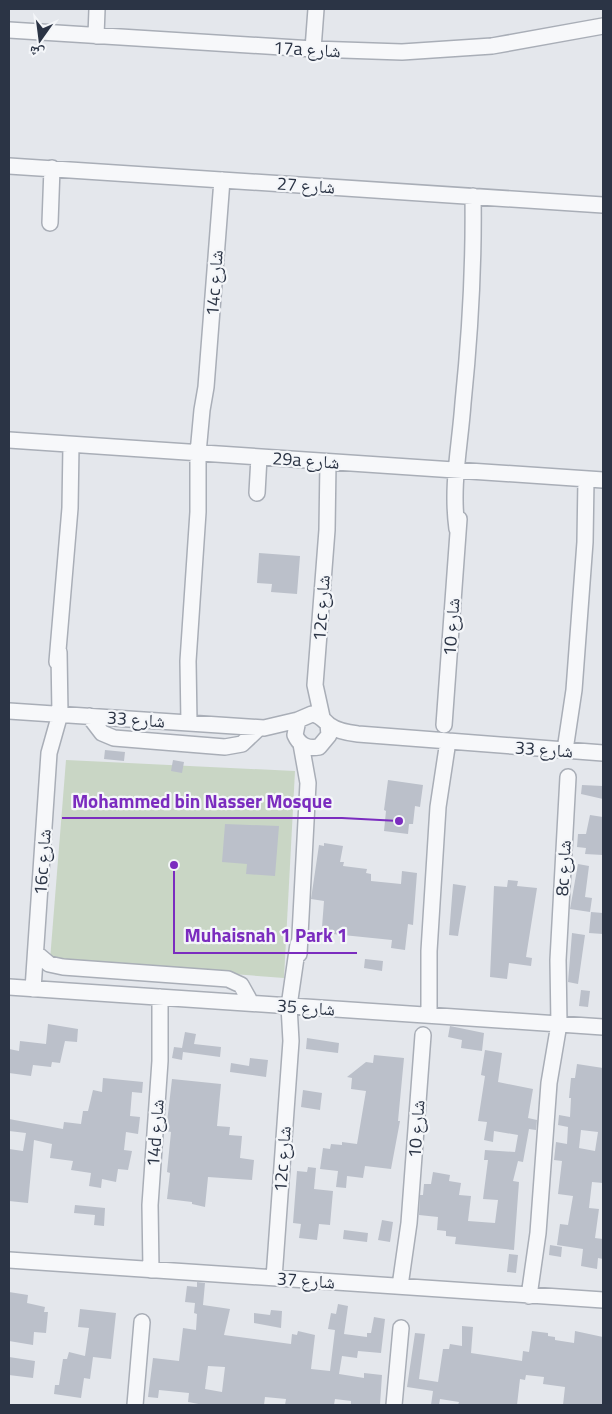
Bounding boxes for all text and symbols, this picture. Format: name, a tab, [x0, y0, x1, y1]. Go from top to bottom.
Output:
north arrow	[15, 15, 65, 65]
street label: 17a شارع	[273, 34, 341, 64]
text: ش	[27, 41, 46, 65]
street label: شارع 27	[276, 169, 336, 201]
street label: 14c شارع	[198, 249, 230, 317]
street label: 29a شارع	[271, 444, 341, 476]
street label: 12c شارع	[305, 574, 337, 642]
street label: شارع 10	[435, 597, 467, 657]
street label: شارع 33	[106, 703, 166, 735]
street label: شارع 33	[514, 733, 574, 765]
callout: Mohammed bin Nasser Mosque	[62, 784, 342, 818]
text: Mohammed bin Nasser Mosque	[72, 786, 332, 815]
street label: 16c شارع	[26, 828, 58, 896]
street label: 8c شارع	[548, 839, 578, 897]
callout: Muhaisnah 1 Park 1	[174, 919, 357, 953]
text: Muhaisnah 1 Park 1	[184, 920, 348, 949]
street label: شارع 35	[276, 991, 336, 1023]
street label: 14d شارع	[139, 1098, 171, 1168]
street label: شارع 10	[400, 1099, 432, 1159]
street label: 12c شارع	[266, 1125, 298, 1193]
street label: شارع 37	[276, 1264, 336, 1296]

